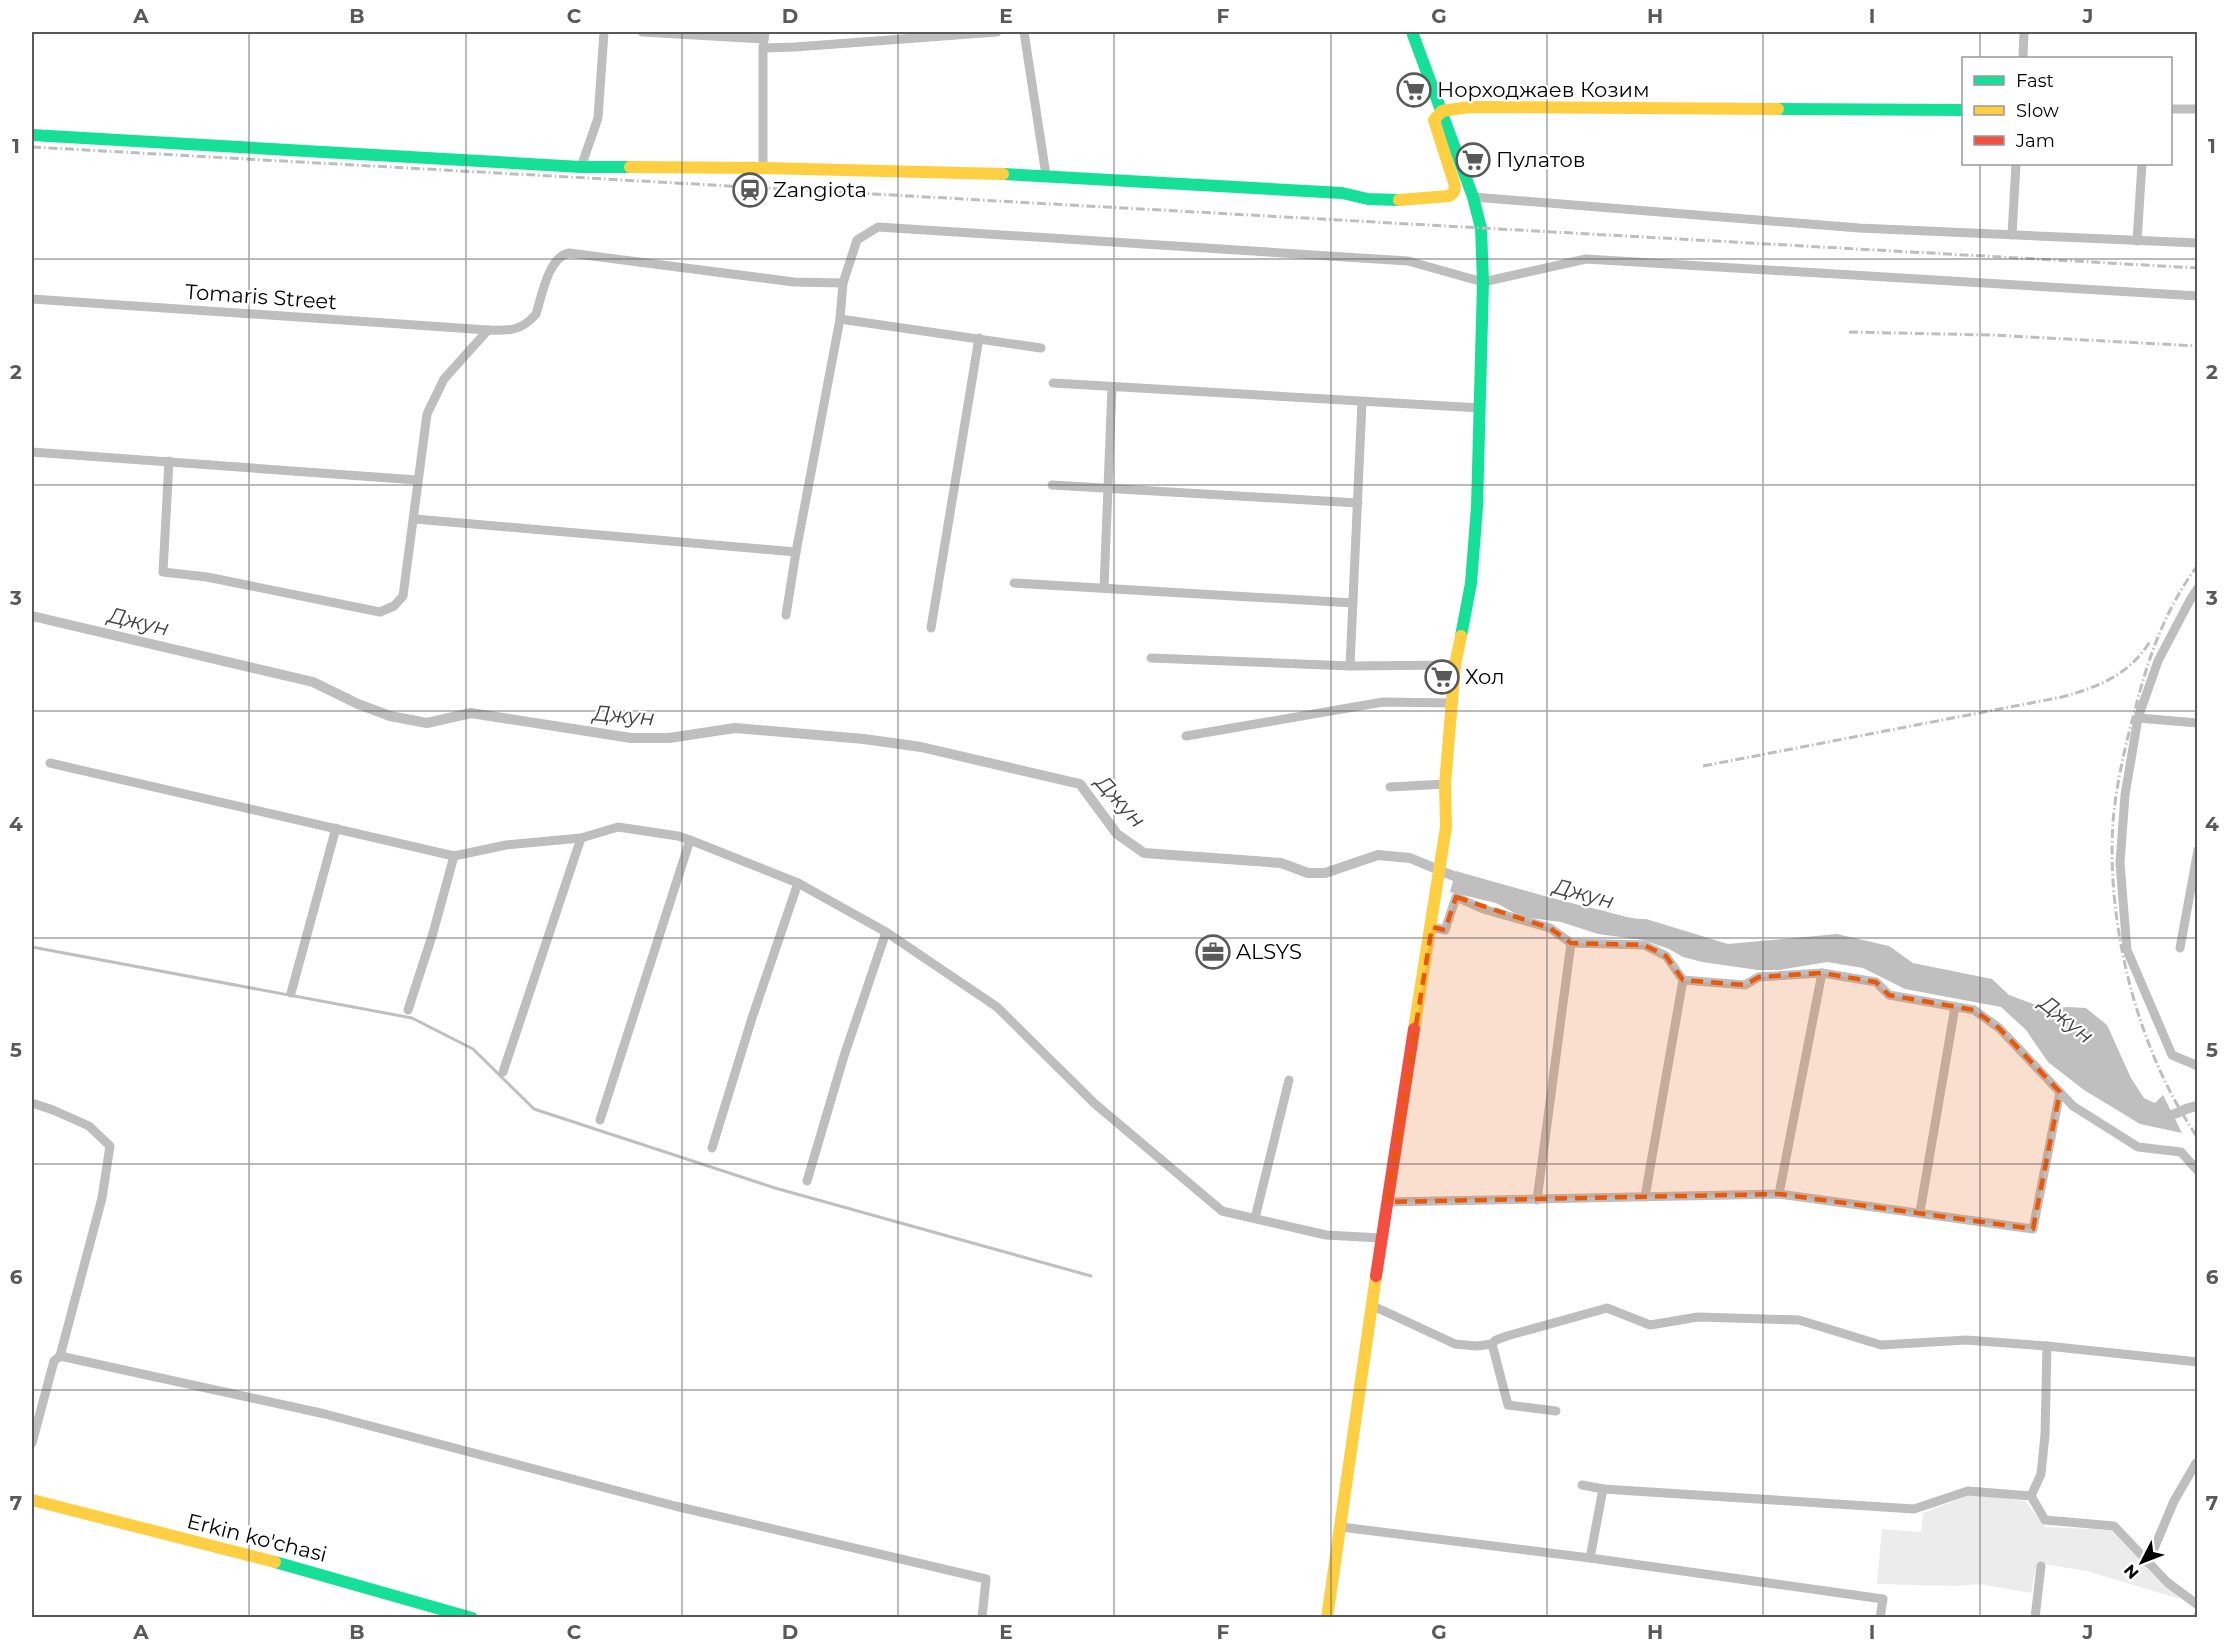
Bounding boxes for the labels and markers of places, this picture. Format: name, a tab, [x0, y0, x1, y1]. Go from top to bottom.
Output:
supermarket icon: Норходжаев Козим	[1396, 72, 1432, 108]
place label: Норходжаев Козим	[1437, 77, 1650, 102]
supermarket icon: Пулатов	[1455, 142, 1491, 178]
place label: Пулатов	[1496, 147, 1586, 172]
station icon: Zangiota	[732, 172, 768, 208]
place label: Zangiota	[773, 177, 867, 202]
supermarket icon: Хол	[1424, 659, 1460, 695]
place label: Хол	[1465, 664, 1505, 689]
office icon: ALSYS	[1195, 934, 1231, 970]
place label: ALSYS	[1236, 939, 1302, 964]

